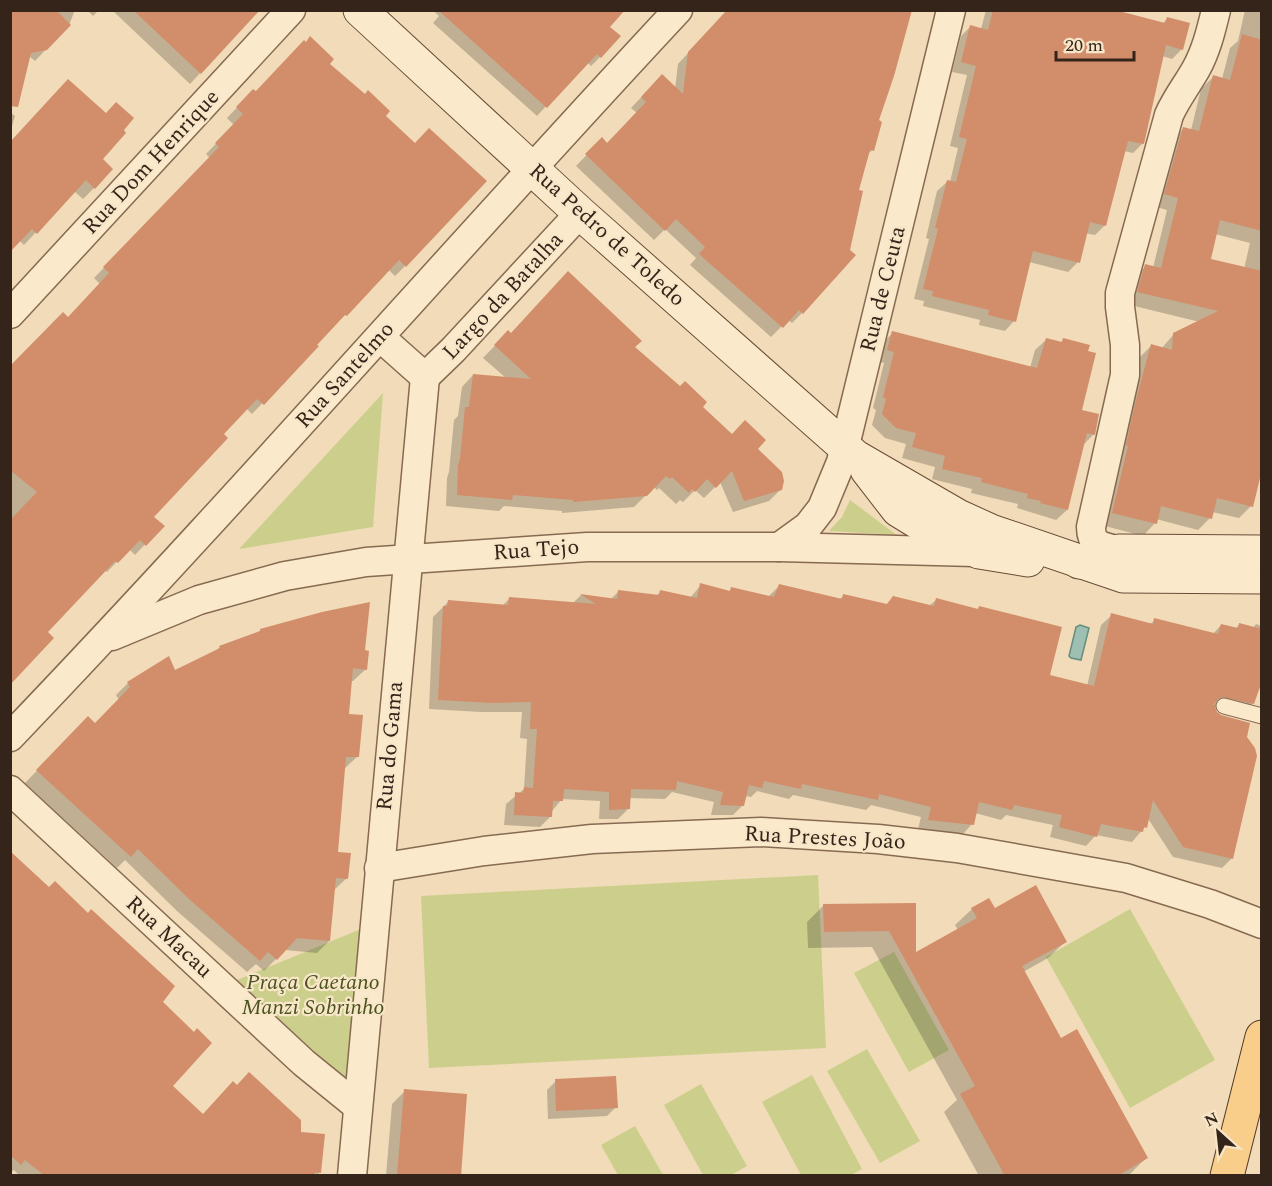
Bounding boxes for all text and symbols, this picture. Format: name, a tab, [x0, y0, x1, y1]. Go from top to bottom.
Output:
scale bar	[1056, 24, 1134, 62]
text: 20 m	[1065, 32, 1103, 59]
street label: Rua Dom Henrique	[75, 82, 227, 242]
street label: Rua Pedro de Toledo	[521, 155, 693, 315]
street label: Rua de Ceuta	[851, 222, 915, 356]
street label: Largo da Batalha	[435, 224, 571, 367]
street label: Rua Santelmo	[288, 314, 402, 436]
street label: Rua Tejo	[492, 531, 580, 569]
street label: Rua do Gama	[368, 680, 412, 812]
street label: Rua Prestes João	[743, 817, 907, 859]
street label: Rua Macau	[118, 888, 220, 986]
park label: Praça Caetano Manzi Sobrinho	[241, 966, 385, 1024]
north arrow	[1188, 1102, 1248, 1162]
text: N	[1200, 1106, 1223, 1133]

